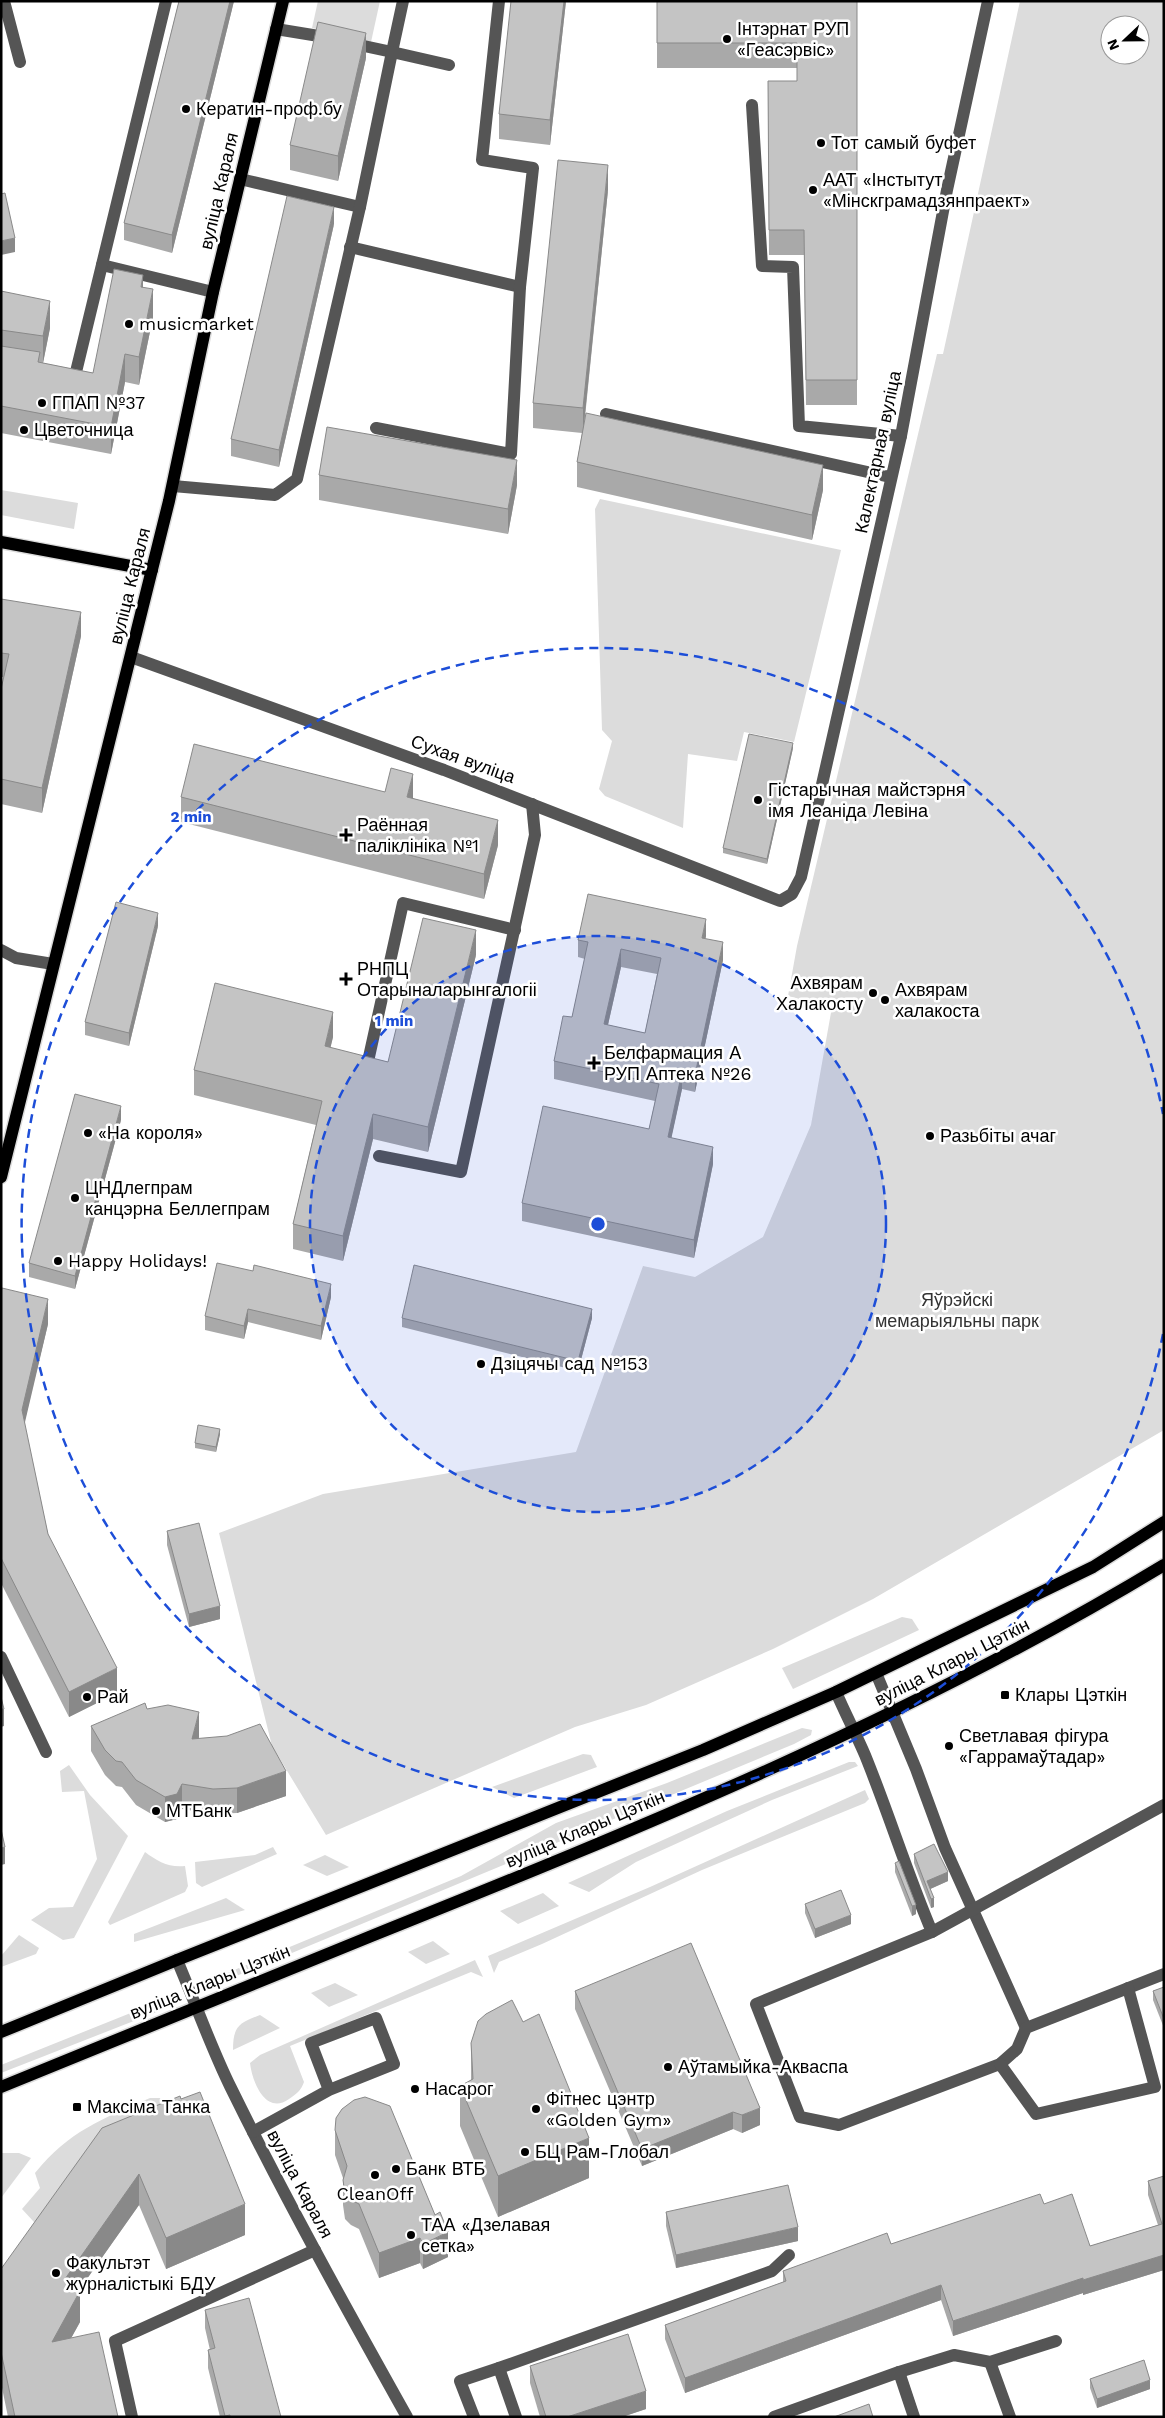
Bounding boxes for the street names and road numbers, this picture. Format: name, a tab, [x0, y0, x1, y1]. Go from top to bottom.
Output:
street label: вуліца Караля	[195, 130, 242, 251]
street label: Калектарная вуліца	[850, 368, 905, 535]
street label: вуліца Караля	[105, 525, 154, 646]
street label: Сухая вуліца	[408, 730, 519, 787]
street label: вуліца Клары Цэткін	[871, 1613, 1033, 1710]
street label: вуліца Клары Цэткін	[502, 1785, 668, 1872]
street label: вуліца Клары Цэткін	[127, 1940, 293, 2023]
street label: вуліца Караля	[263, 2126, 338, 2241]

